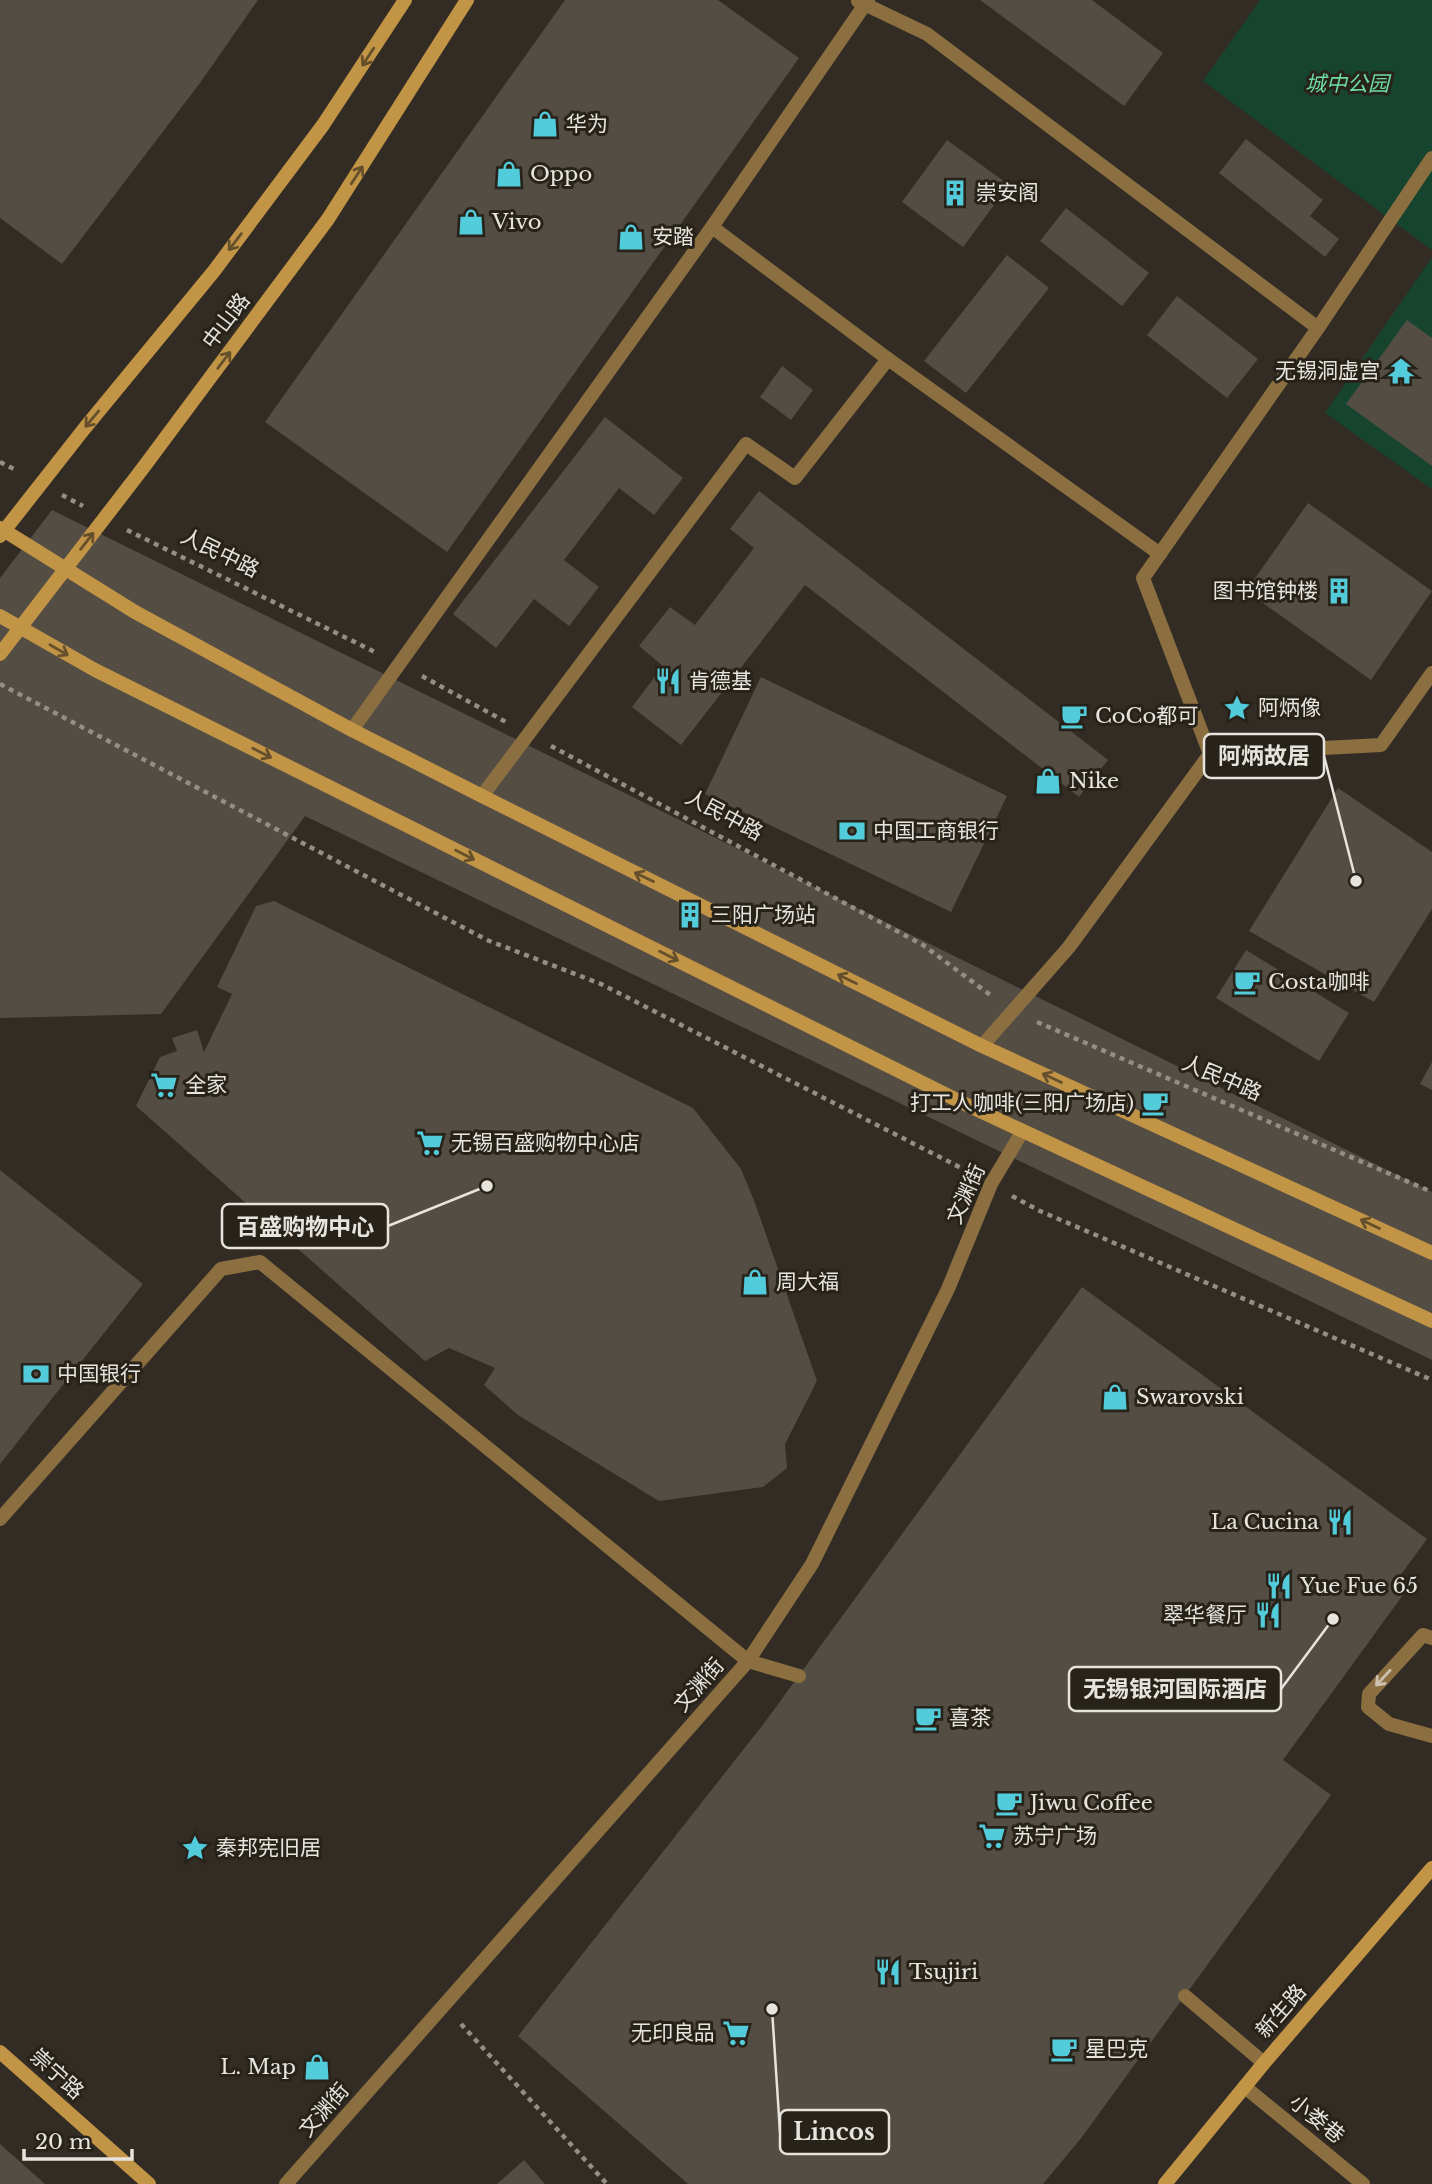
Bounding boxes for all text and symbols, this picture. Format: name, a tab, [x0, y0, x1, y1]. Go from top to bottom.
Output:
one-way arrow	[360, 47, 375, 66]
park label: 城中公园	[1305, 71, 1392, 97]
shop icon: 华为	[530, 109, 560, 139]
place label: 华为	[566, 111, 608, 137]
shop icon: Oppo	[494, 159, 524, 189]
place label: Oppo	[530, 161, 592, 187]
one-way arrow	[349, 166, 364, 185]
building icon: 崇安阁	[940, 178, 970, 208]
place label: 崇安阁	[976, 180, 1039, 206]
shop icon: Vivo	[456, 207, 486, 237]
place label: Vivo	[491, 209, 541, 235]
shop icon: 安踏	[616, 222, 646, 252]
place label: 安踏	[652, 224, 694, 250]
one-way arrow	[228, 232, 243, 251]
street label: 中山路	[197, 288, 255, 354]
one-way arrow	[216, 351, 231, 370]
temple icon: 无锡洞虚宫	[1386, 356, 1416, 386]
place label: 无锡洞虚宫	[1275, 358, 1380, 384]
one-way arrow	[84, 409, 100, 427]
street label: 人民中路	[177, 523, 263, 583]
one-way arrow	[79, 533, 94, 551]
building icon: 图书馆钟楼	[1324, 576, 1354, 606]
place label: 图书馆钟楼	[1213, 578, 1318, 604]
one-way arrow	[49, 643, 69, 657]
restaurant icon: 肯德基	[653, 666, 683, 696]
place label: 肯德基	[689, 668, 752, 694]
place icon: 阿炳像	[1222, 693, 1252, 723]
place label: 阿炳像	[1258, 695, 1321, 721]
cafe icon: CoCo都可	[1059, 701, 1089, 731]
place label: CoCo都可	[1095, 703, 1198, 729]
callout: 阿炳故居	[1204, 734, 1324, 778]
text: 阿炳故居	[1218, 742, 1310, 770]
one-way arrow	[251, 747, 272, 761]
shop icon: Nike	[1033, 766, 1063, 796]
place label: Nike	[1069, 768, 1119, 794]
street label: 人民中路	[681, 784, 767, 846]
bank icon: 中国工商银行	[837, 816, 867, 846]
place label: 中国工商银行	[873, 818, 999, 844]
one-way arrow	[454, 848, 475, 862]
one-way arrow	[634, 870, 655, 884]
building icon: 三阳广场站	[675, 900, 705, 930]
place label: 三阳广场站	[711, 902, 816, 928]
one-way arrow	[658, 950, 679, 964]
cafe icon: Costa咖啡	[1232, 967, 1262, 997]
place label: Costa咖啡	[1268, 969, 1370, 995]
one-way arrow	[837, 971, 858, 985]
street label: 人民中路	[1178, 1050, 1266, 1106]
supermarket icon: 全家	[149, 1070, 179, 1100]
one-way arrow	[1042, 1071, 1063, 1084]
place label: 全家	[185, 1072, 227, 1098]
cafe icon: 打工人咖啡(三阳广场店)	[1140, 1088, 1170, 1118]
place label: 打工人咖啡(三阳广场店)	[910, 1090, 1134, 1116]
supermarket icon: 无锡百盛购物中心店	[415, 1128, 445, 1158]
place label: 无锡百盛购物中心店	[451, 1130, 640, 1156]
street label: 文渊街	[941, 1160, 991, 1228]
callout: 百盛购物中心	[222, 1204, 388, 1248]
text: 百盛购物中心	[236, 1213, 374, 1241]
one-way arrow	[1360, 1217, 1381, 1230]
shop icon: 周大福	[740, 1267, 770, 1297]
place label: 周大福	[776, 1269, 839, 1295]
bank icon: 中国银行	[21, 1359, 51, 1389]
place label: 中国银行	[57, 1361, 141, 1387]
shop icon: Swarovski	[1100, 1382, 1130, 1412]
place label: Swarovski	[1136, 1384, 1244, 1410]
restaurant icon: La Cucina	[1325, 1507, 1355, 1537]
place label: La Cucina	[1211, 1509, 1319, 1535]
restaurant icon: Yue Fue 65	[1264, 1571, 1294, 1601]
place label: Yue Fue 65	[1299, 1573, 1418, 1599]
restaurant icon: 翠华餐厅	[1253, 1600, 1283, 1630]
place label: 翠华餐厅	[1163, 1602, 1247, 1628]
street label: 文渊街	[669, 1653, 729, 1717]
callout: 无锡银河国际酒店	[1069, 1667, 1281, 1711]
one-way arrow	[1375, 1669, 1392, 1687]
text: 无锡银河国际酒店	[1083, 1675, 1267, 1703]
cafe icon: 喜茶	[913, 1703, 943, 1733]
place label: 喜茶	[949, 1705, 991, 1731]
cafe icon: Jiwu Coffee	[994, 1788, 1024, 1818]
place label: Jiwu Coffee	[1027, 1790, 1153, 1816]
supermarket icon: 苏宁广场	[977, 1821, 1007, 1851]
place label: 苏宁广场	[1013, 1823, 1097, 1849]
place icon: 秦邦宪旧居	[180, 1833, 210, 1863]
place label: 秦邦宪旧居	[216, 1835, 321, 1861]
restaurant icon: Tsujiri	[873, 1957, 903, 1987]
place label: Tsujiri	[909, 1959, 978, 1985]
street label: 新生路	[1251, 1979, 1311, 2043]
supermarket icon: 无印良品	[721, 2018, 751, 2048]
place label: 无印良品	[631, 2020, 715, 2046]
cafe icon: 星巴克	[1049, 2034, 1079, 2064]
place label: 星巴克	[1085, 2036, 1148, 2062]
street label: 崇宁路	[25, 2043, 89, 2105]
shop icon: L. Map	[302, 2052, 332, 2082]
place label: L. Map	[220, 2054, 296, 2080]
street label: 文渊街	[294, 2078, 354, 2142]
street label: 小娄巷	[1284, 2089, 1350, 2149]
callout: Lincos	[780, 2110, 889, 2154]
scale bar	[24, 2118, 133, 2162]
text: Lincos	[793, 2118, 875, 2146]
text: 20 m	[35, 2129, 92, 2155]

